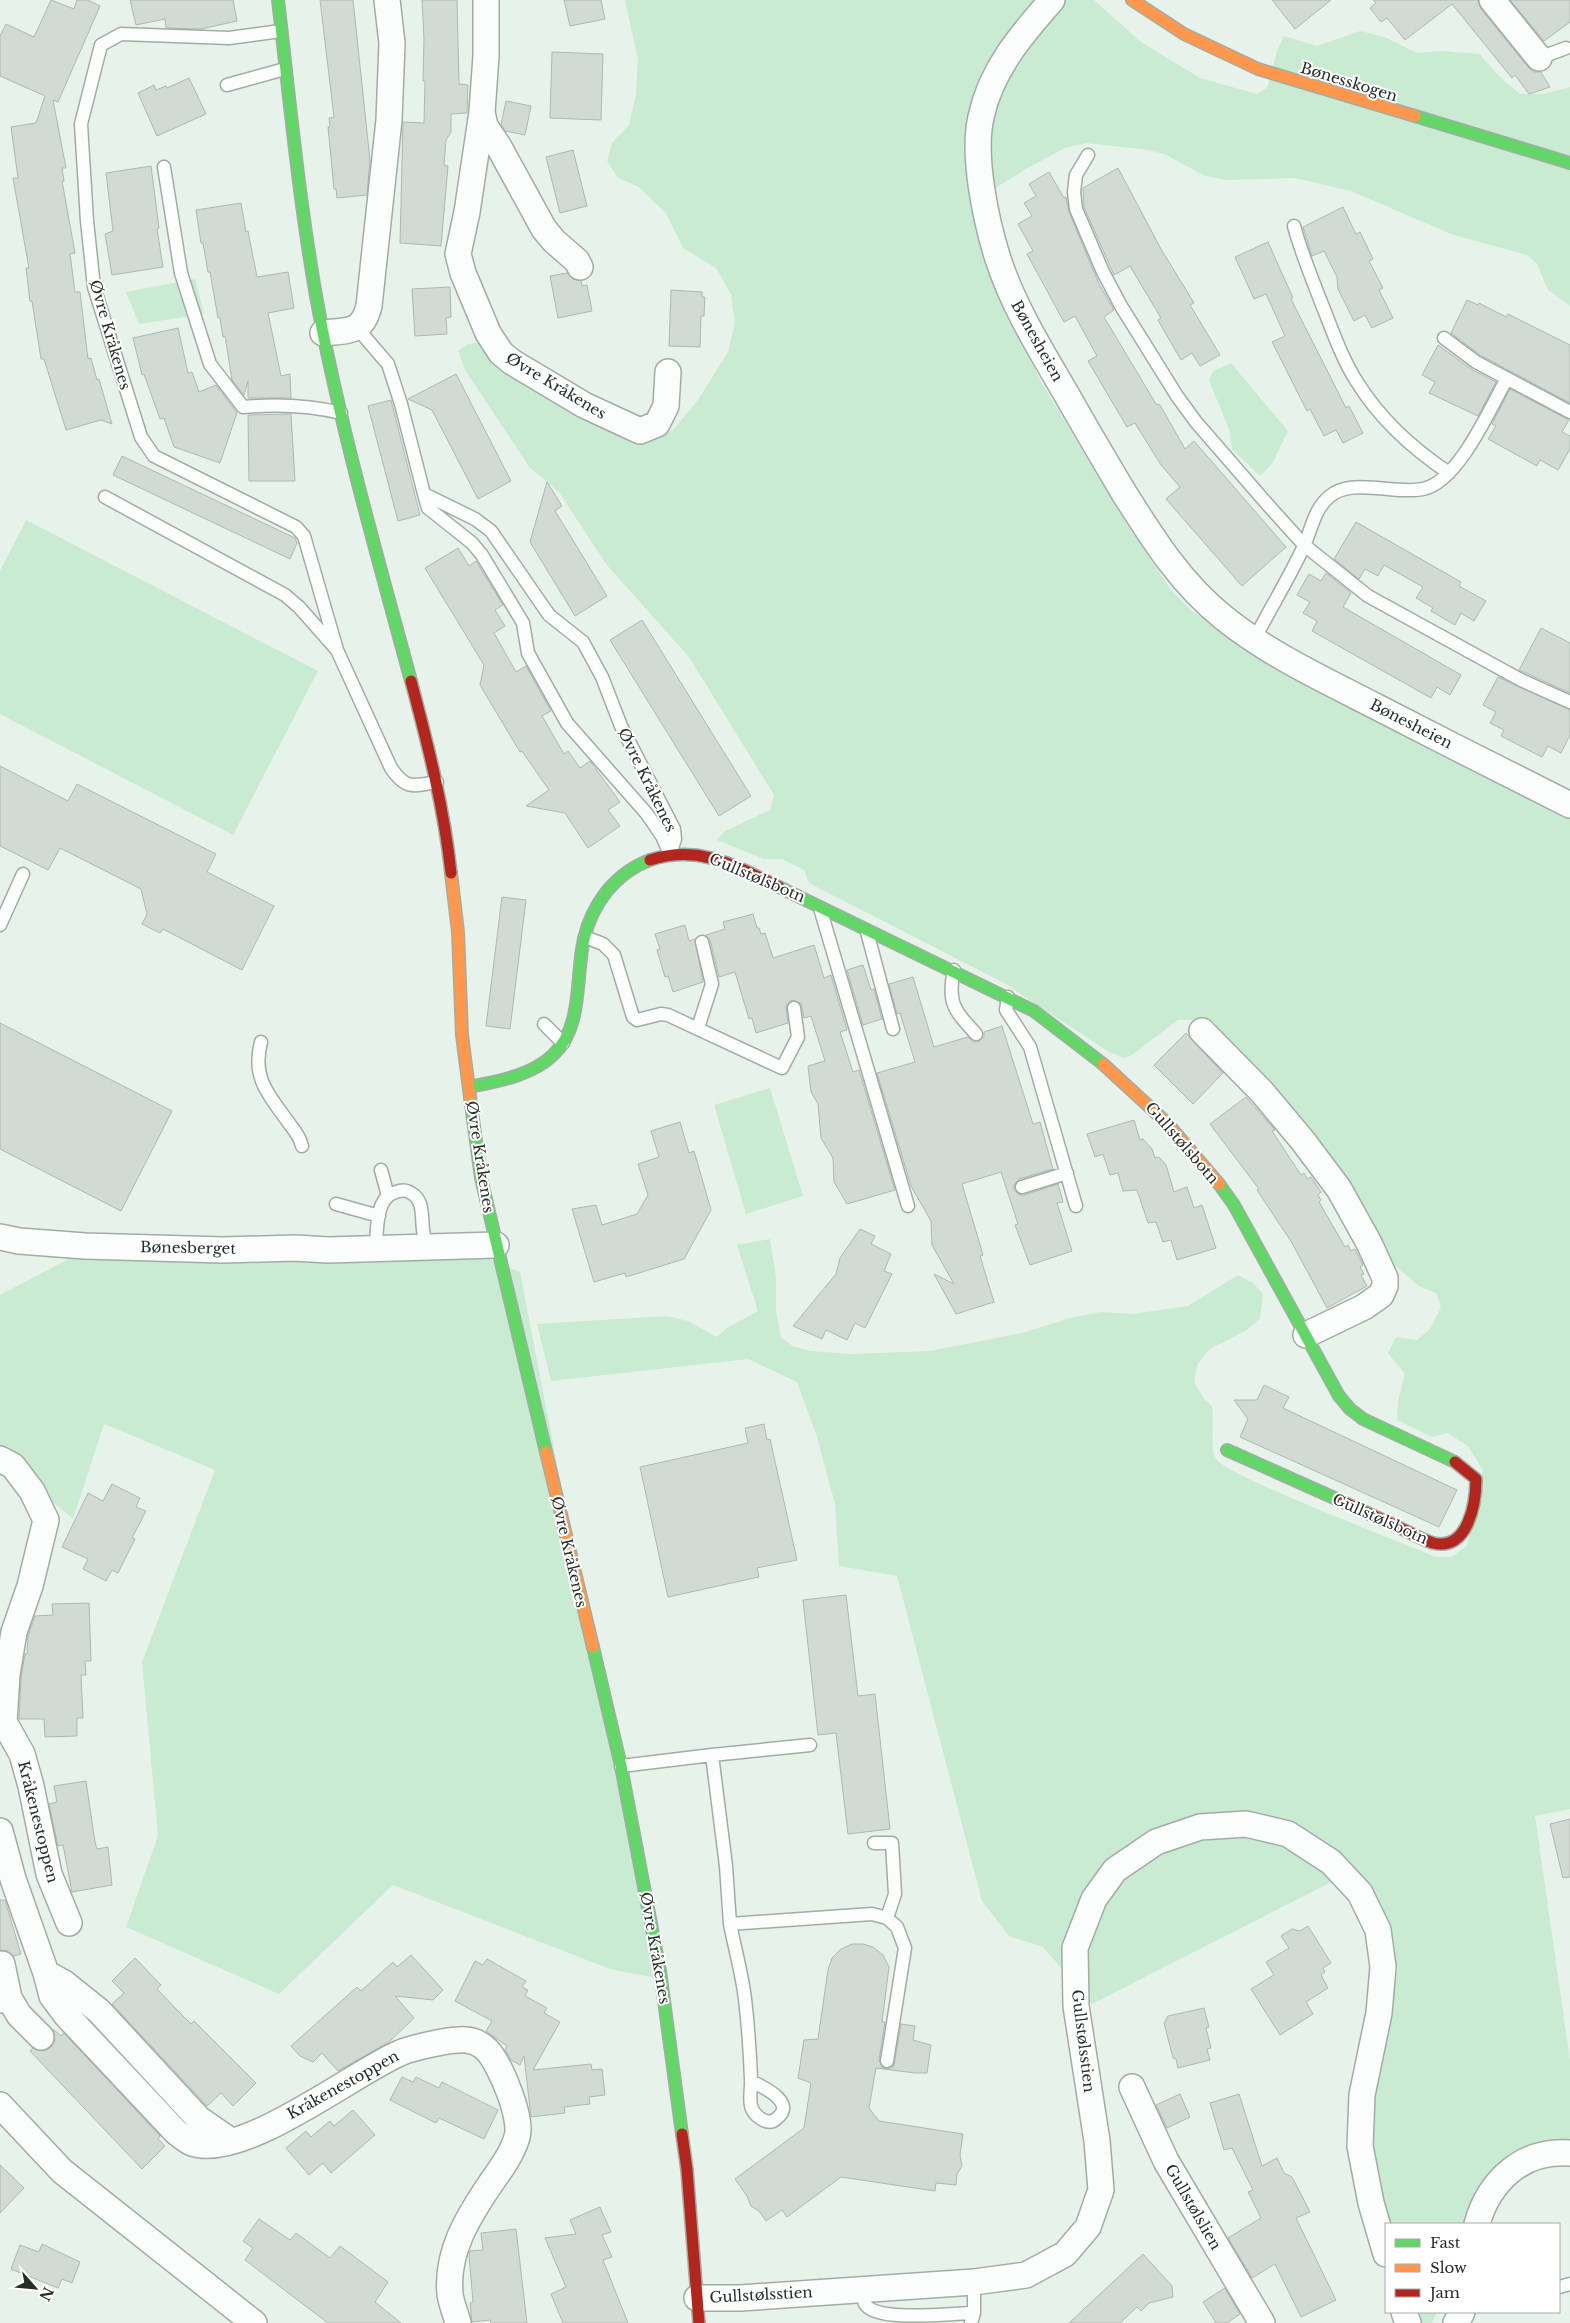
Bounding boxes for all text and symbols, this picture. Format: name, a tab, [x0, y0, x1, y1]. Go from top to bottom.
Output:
street label: Bønesskogen	[1298, 58, 1400, 105]
street label: Øvre Kråkenes	[86, 278, 135, 392]
street label: Bønesheien	[1007, 297, 1068, 385]
street label: Øvre Kråkenes	[503, 348, 610, 423]
street label: Bønesheien	[1367, 695, 1456, 752]
street label: Øvre Kråkenes	[614, 725, 681, 835]
street label: Gullstølsbotn	[706, 849, 808, 906]
street label: Gullstølsbotn	[1142, 1098, 1223, 1188]
street label: Øvre Kråkenes	[462, 1099, 499, 1215]
street label: Bønesberget	[140, 1237, 236, 1258]
street label: Gullstølsbotn	[1330, 1489, 1431, 1548]
street label: Øvre Kråkenes	[547, 1495, 592, 1609]
street label: Kråkenestoppen	[14, 1759, 63, 1885]
street label: Øvre Kråkenes	[636, 1890, 675, 2006]
street label: Gullstølsstien	[1068, 1988, 1099, 2093]
street label: Kråkenestoppen	[284, 2046, 402, 2123]
street label: Gullstølslien	[1161, 2161, 1226, 2253]
legend	[1385, 2223, 1560, 2313]
text: Fast	[1430, 2233, 1461, 2252]
text: Slow	[1430, 2258, 1467, 2277]
north arrow	[10, 2263, 60, 2313]
street label: Gullstølsstien	[709, 2282, 813, 2307]
text: Jam	[1428, 2283, 1460, 2302]
text: N	[36, 2284, 58, 2304]

